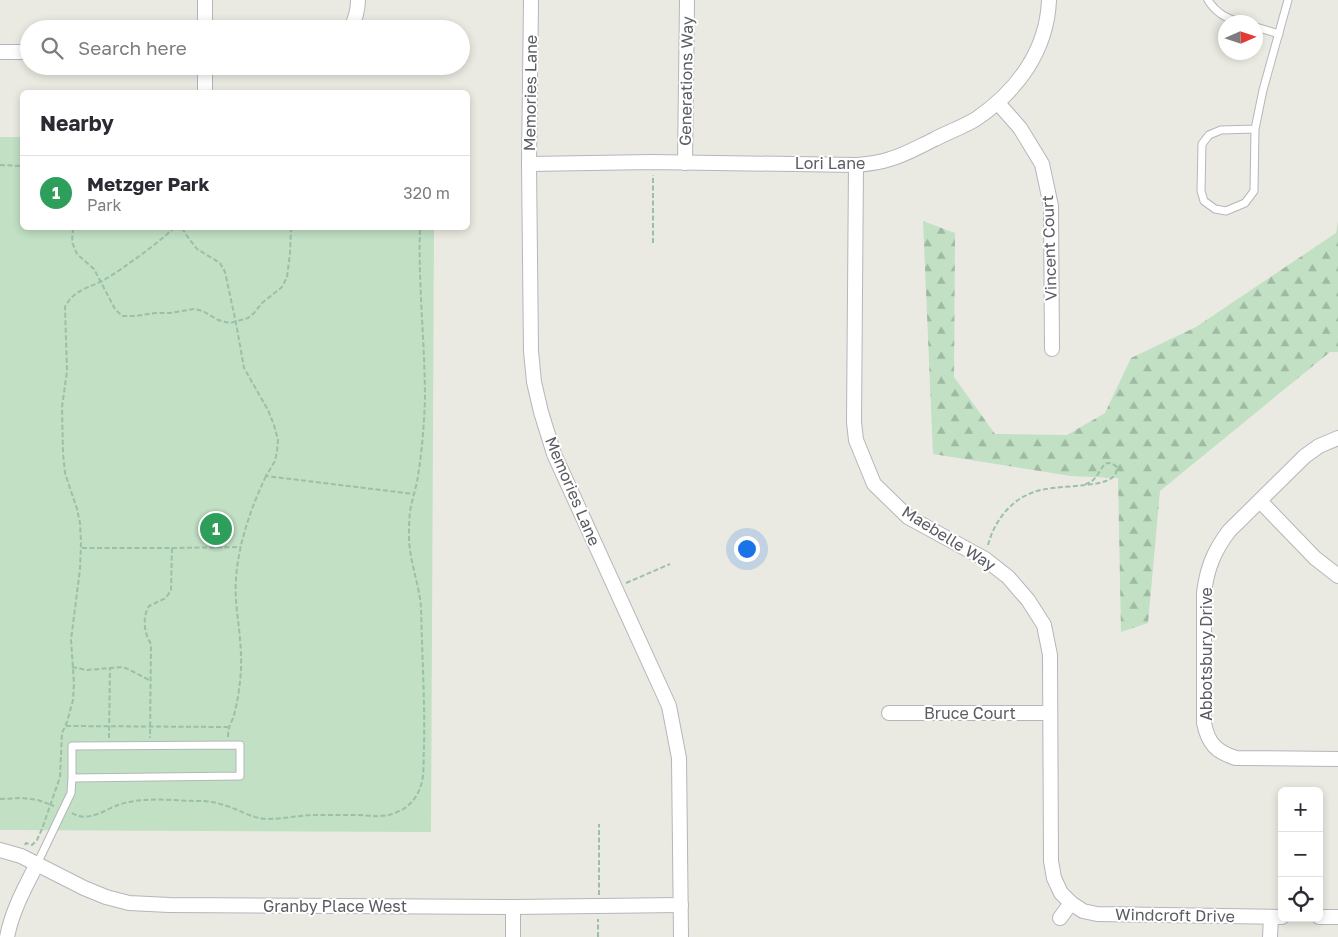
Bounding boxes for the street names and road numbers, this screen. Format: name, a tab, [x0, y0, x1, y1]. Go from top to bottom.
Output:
street label: Generations Way	[675, 16, 697, 146]
street label: Memories Lane	[519, 35, 541, 151]
street label: Lori Lane	[795, 153, 865, 173]
street label: Vincent Court	[1037, 195, 1061, 301]
street label: Memories Lane	[541, 433, 605, 549]
street label: Maebelle Way	[898, 501, 1000, 575]
street label: Abbotsbury Drive	[1196, 587, 1216, 721]
street label: Bruce Court	[924, 703, 1016, 723]
street label: Granby Place West	[263, 896, 407, 916]
street label: Windcroft Drive	[1115, 904, 1235, 926]

